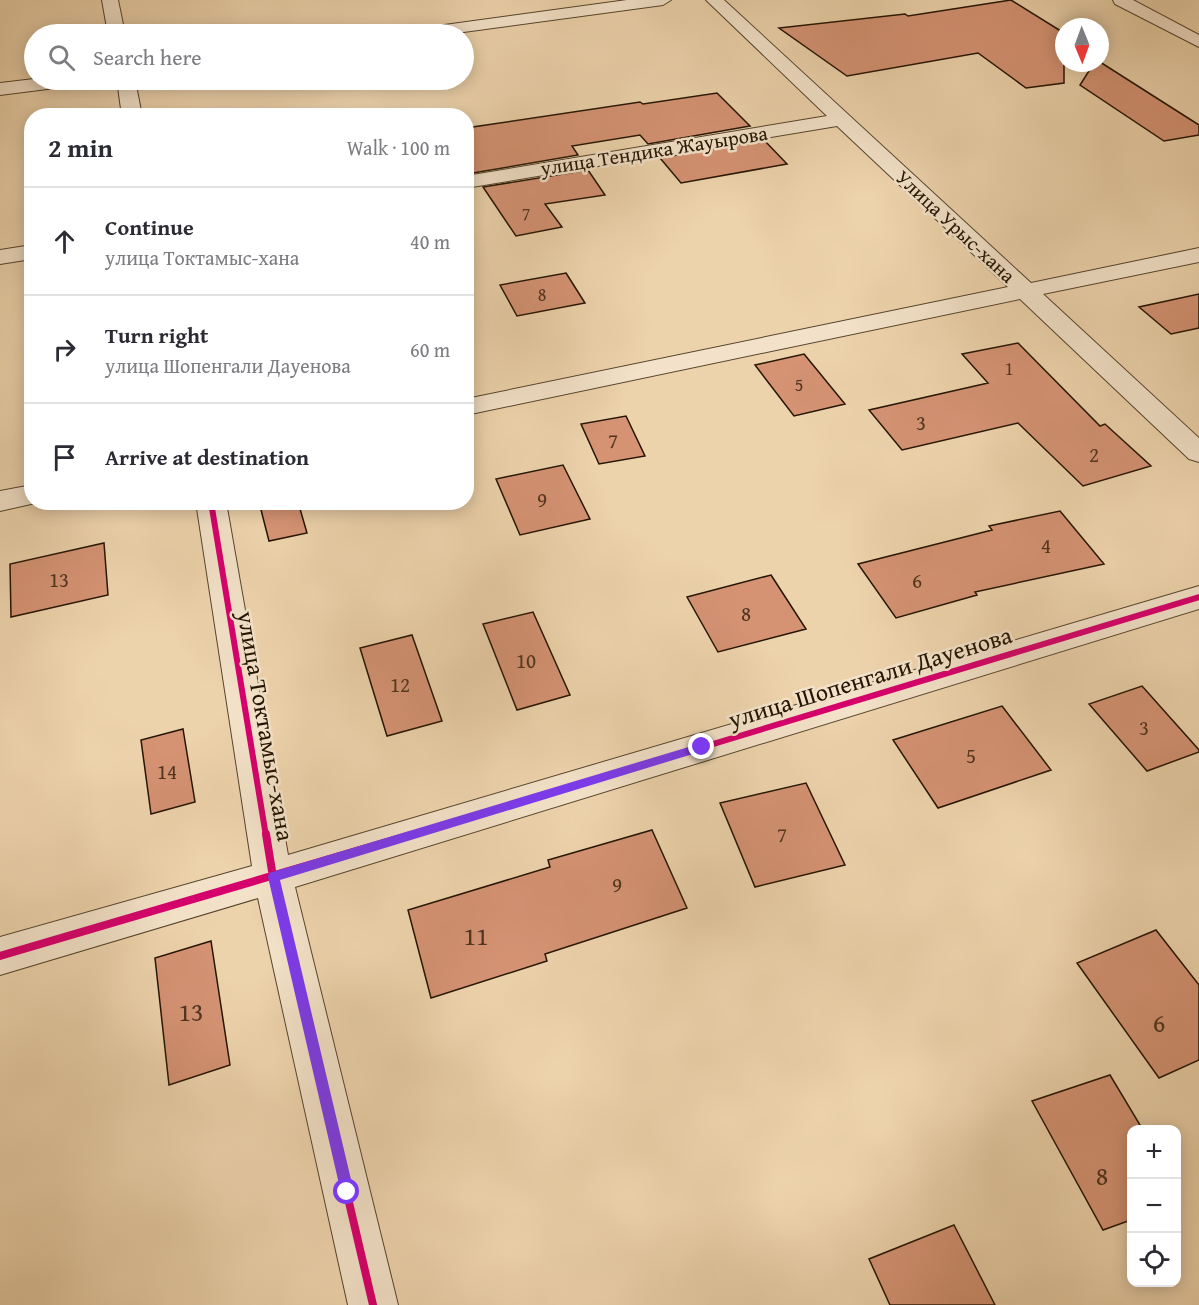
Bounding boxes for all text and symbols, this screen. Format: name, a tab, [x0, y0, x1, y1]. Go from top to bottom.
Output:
north arrow	[1055, 18, 1109, 72]
search box	[24, 24, 474, 90]
icon: search	[45, 41, 78, 74]
text: Search here	[93, 41, 202, 73]
street label: улица Тендика Жауырова	[537, 118, 770, 182]
text: 2 min	[48, 128, 113, 167]
text: Walk · 100 m	[347, 133, 450, 162]
street label: Улица Урыс-хана	[890, 163, 1023, 289]
house number: 7	[522, 200, 530, 227]
text: Continue	[105, 211, 194, 243]
icon: ahead	[48, 225, 81, 258]
text: 40 m	[410, 227, 450, 256]
text: улица Токтамыс-хана	[105, 243, 299, 272]
house number: 8	[538, 281, 546, 308]
text: Turn right	[105, 319, 208, 351]
icon: right	[48, 333, 81, 366]
text: 60 m	[410, 335, 450, 364]
text: улица Шопенгали Дауенова	[105, 351, 351, 380]
house number: 1	[1005, 355, 1013, 382]
house number: 5	[795, 371, 803, 398]
house number: 3	[916, 407, 926, 438]
house number: 7	[608, 425, 618, 456]
house number: 2	[1089, 439, 1099, 470]
icon: arrive	[48, 441, 81, 474]
text: Arrive at destination	[105, 441, 309, 473]
house number: 9	[537, 484, 547, 515]
house number: 4	[1041, 530, 1051, 561]
house number: 13	[49, 564, 69, 595]
house number: 6	[912, 565, 922, 596]
house number: 8	[741, 598, 751, 629]
street label: улица Токтамыс-хана	[228, 607, 304, 844]
street label: улица Шопенгали Дауенова	[723, 617, 1017, 737]
house number: 10	[516, 645, 536, 676]
house number: 12	[390, 669, 410, 700]
house number: 3	[1139, 712, 1149, 743]
route end	[688, 733, 714, 759]
house number: 5	[966, 740, 976, 771]
house number: 14	[157, 756, 177, 787]
house number: 7	[777, 819, 787, 850]
house number: 9	[612, 869, 622, 900]
house number: 11	[463, 916, 489, 955]
house number: 13	[178, 992, 204, 1031]
house number: 6	[1153, 1003, 1165, 1042]
map controls	[1127, 1125, 1181, 1287]
button: +	[1127, 1125, 1181, 1179]
house number: 8	[1096, 1156, 1108, 1195]
route start	[333, 1178, 359, 1204]
button: −	[1127, 1179, 1181, 1233]
button: locate	[1127, 1233, 1181, 1287]

